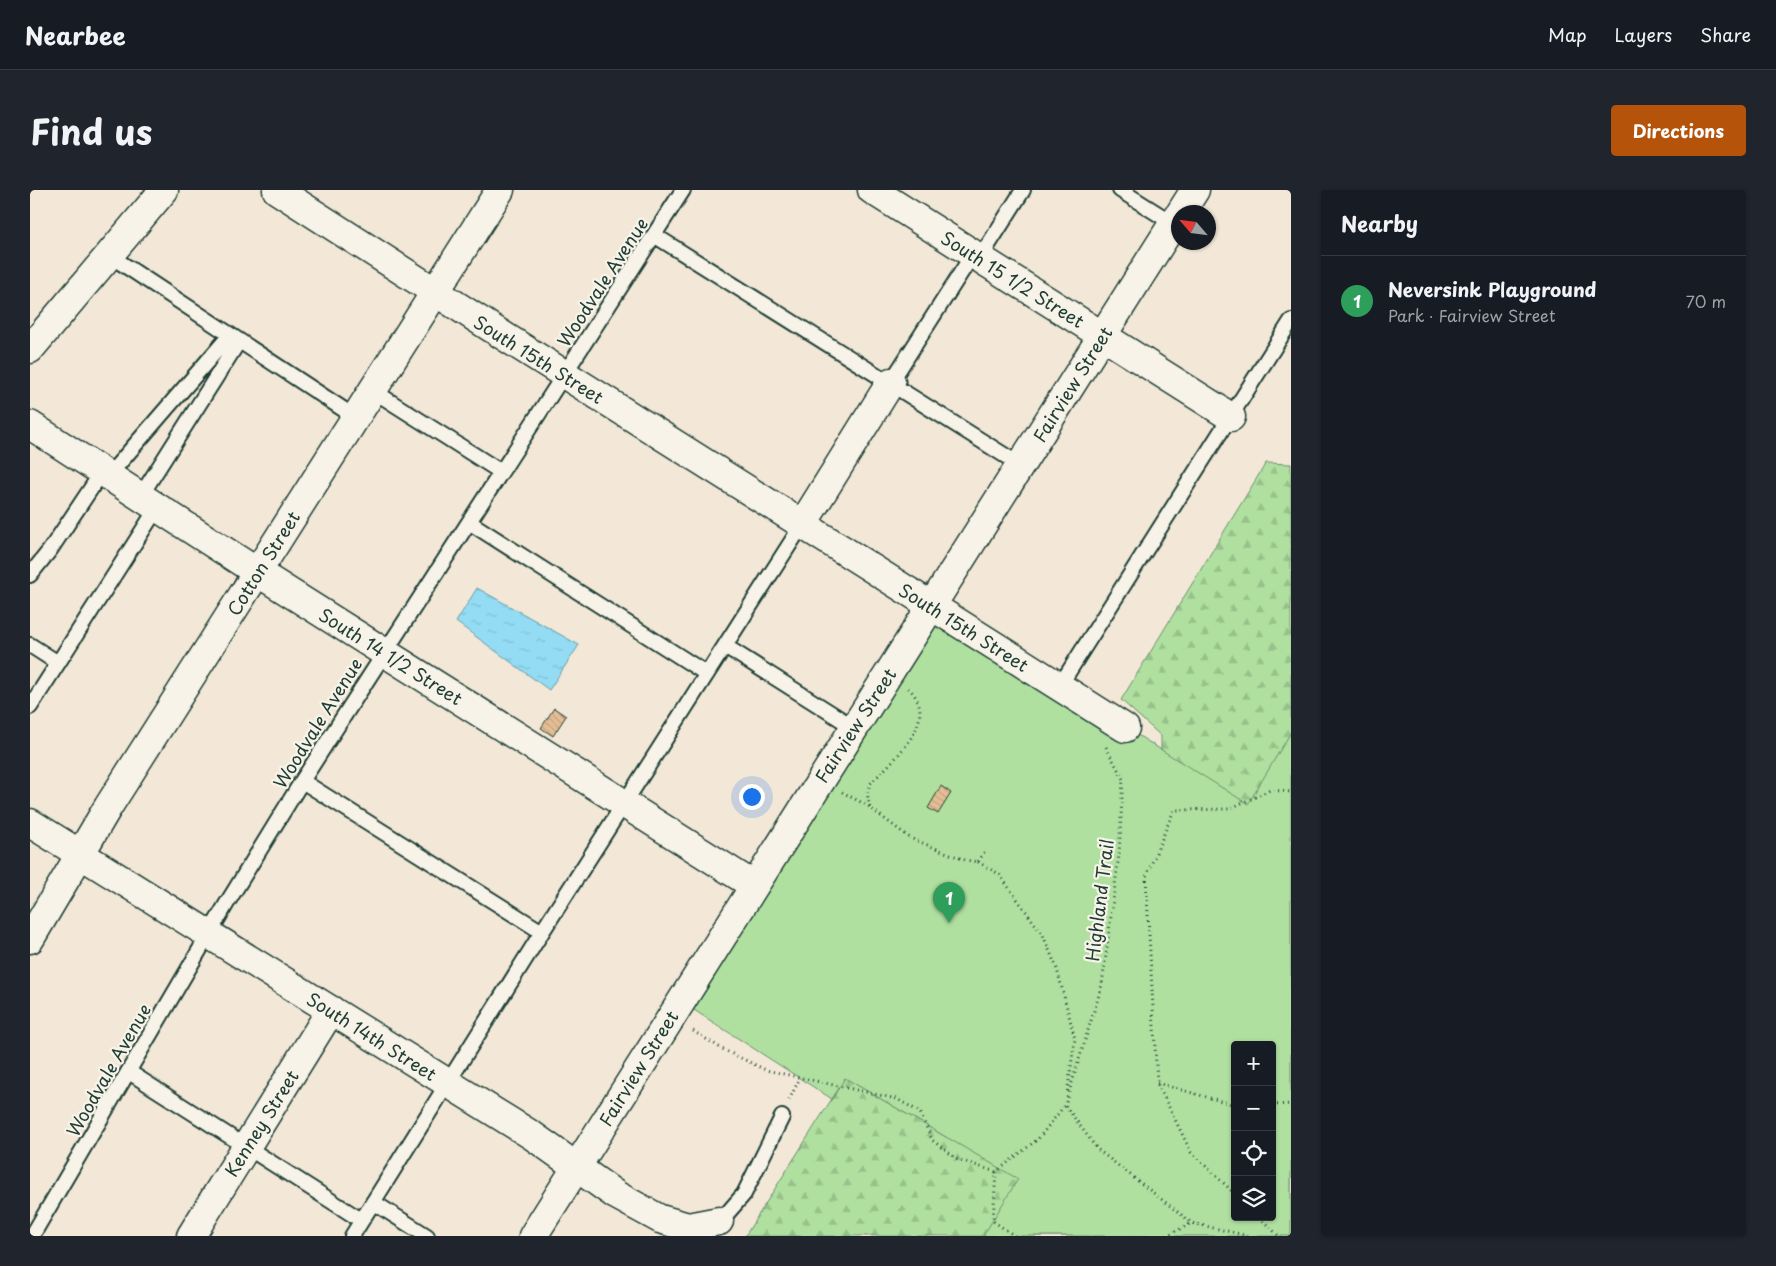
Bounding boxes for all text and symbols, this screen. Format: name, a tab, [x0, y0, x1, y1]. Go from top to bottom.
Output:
text: Nearbee	[25, 17, 126, 53]
text: Map	[1548, 21, 1587, 48]
text: Layers	[1615, 21, 1672, 48]
text: Share	[1700, 21, 1751, 48]
text: Find us	[30, 104, 152, 157]
button: Directions	[1611, 105, 1746, 156]
north arrow	[1171, 205, 1216, 250]
text: Nearby	[1341, 207, 1418, 239]
street label: Woodvale Avenue	[550, 212, 654, 352]
street label: South 15 1/2 Street	[936, 224, 1090, 334]
text: Neversink Playground	[1388, 275, 1596, 303]
text: 1	[1353, 289, 1361, 313]
text: 70 m	[1686, 289, 1726, 313]
text: Park · Fairview Street	[1388, 303, 1556, 327]
street label: South 15th Street	[469, 308, 609, 410]
street label: Fairview Street	[1026, 321, 1118, 447]
street label: Cotton Street	[220, 505, 306, 621]
street label: South 15th Street	[894, 576, 1034, 678]
street label: South 14 1/2 Street	[314, 601, 468, 711]
street label: Woodvale Avenue	[266, 653, 368, 793]
street label: Fairview Street	[808, 662, 902, 788]
your location	[739, 784, 765, 810]
street label: Highland Trail	[1078, 837, 1120, 963]
pin: 1	[933, 882, 965, 923]
street label: South 14th Street	[302, 985, 442, 1087]
street label: Woodvale Avenue	[59, 999, 157, 1141]
street label: Fairview Street	[592, 1005, 684, 1131]
map controls	[1231, 1041, 1276, 1221]
button: +	[1231, 1041, 1276, 1086]
street label: Kenney Street	[217, 1064, 305, 1182]
button: −	[1231, 1086, 1276, 1131]
button: locate	[1231, 1131, 1276, 1176]
button: layers	[1231, 1176, 1276, 1221]

